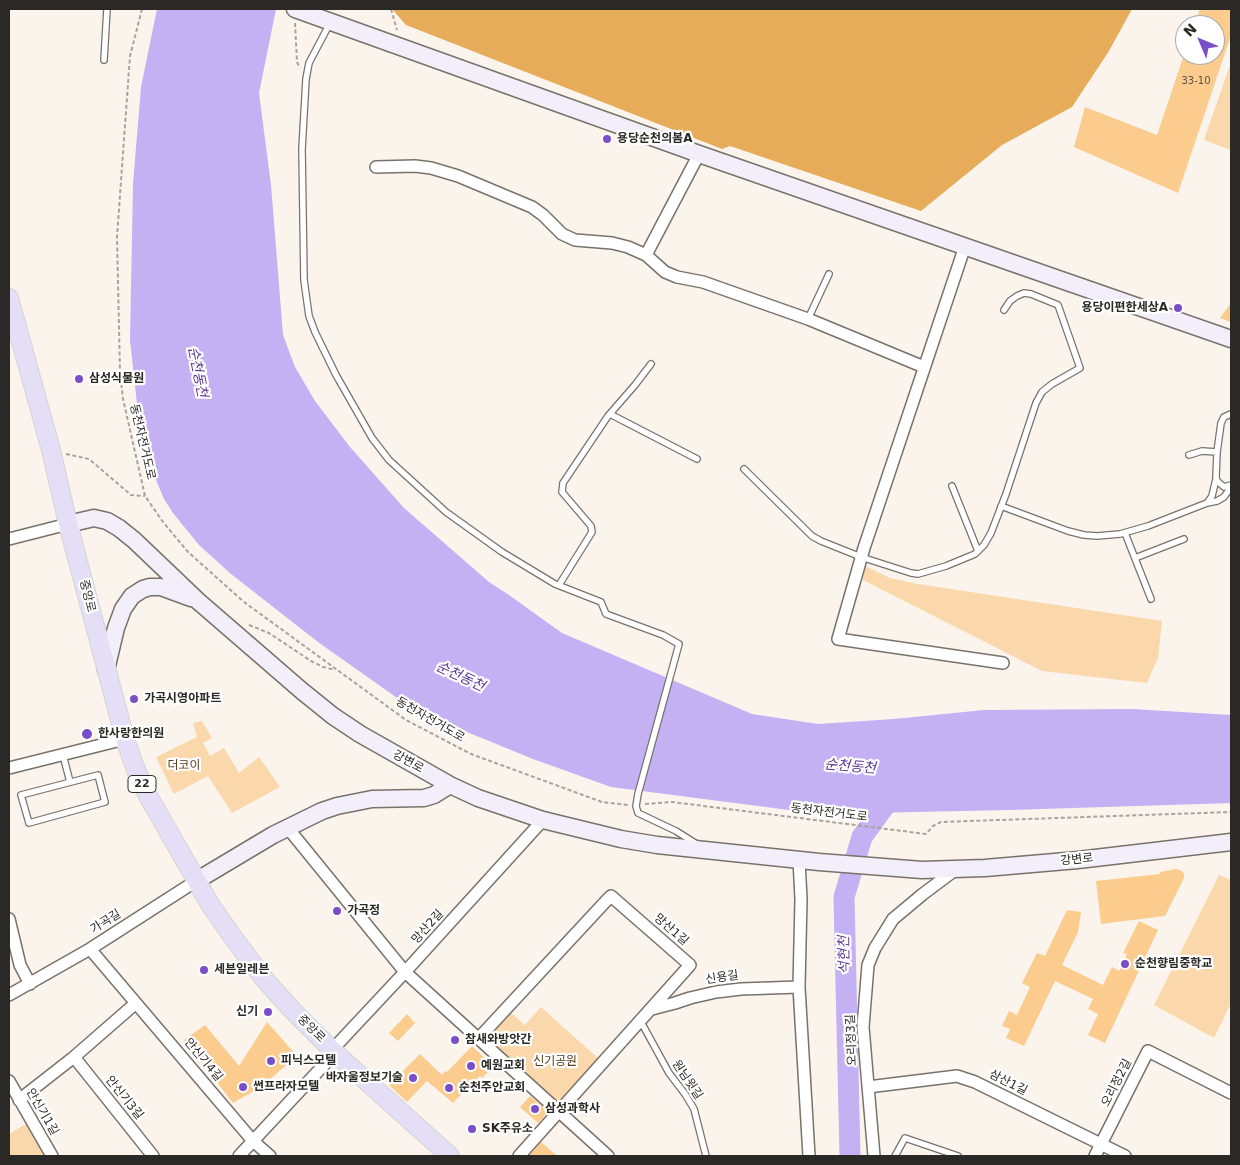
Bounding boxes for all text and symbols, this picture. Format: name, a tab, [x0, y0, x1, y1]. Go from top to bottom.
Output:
north arrow	[1175, 15, 1225, 65]
text: N	[1180, 20, 1200, 40]
house number: 33-10	[1181, 75, 1211, 87]
place label: 용당순천의봄A	[617, 132, 693, 146]
marker: 용당순천의봄A	[601, 133, 613, 145]
place label: 용당이편한세상A	[1081, 301, 1168, 315]
marker: 용당이편한세상A	[1172, 302, 1184, 314]
water label: 순천동천	[184, 345, 210, 399]
place label: 삼성식물원	[89, 372, 144, 386]
marker: 삼성식물원	[73, 373, 85, 385]
street label: 동천자전거도로	[126, 403, 158, 481]
street label: 중앙로	[76, 578, 98, 614]
water label: 순천동천	[433, 659, 487, 695]
place label: 가곡시영아파트	[144, 692, 221, 706]
marker: 가곡시영아파트	[128, 693, 140, 705]
street label: 동천자전거도로	[393, 694, 467, 746]
marker: 한사랑한의원	[80, 727, 94, 741]
place label: 한사랑한의원	[98, 727, 164, 741]
street label: 강변로	[390, 748, 426, 776]
water label: 순천동천	[824, 756, 876, 778]
park label: 더코이	[167, 759, 201, 773]
road number: 22	[128, 776, 156, 792]
street label: 동천자전거도로	[790, 801, 868, 825]
street label: 강변로	[1060, 851, 1094, 869]
place label: 가곡정	[347, 904, 380, 918]
marker: 가곡정	[331, 905, 343, 917]
street label: 가곡길	[88, 907, 124, 937]
street label: 망산2길	[409, 907, 447, 947]
street label: 망산1길	[651, 911, 691, 949]
water label: 석현천	[836, 936, 854, 974]
place label: 순천향림중학교	[1135, 957, 1212, 971]
marker: 순천향림중학교	[1119, 958, 1131, 970]
place label: 세븐일레븐	[214, 963, 269, 977]
marker: 세븐일레븐	[198, 964, 210, 976]
street label: 신용길	[705, 969, 739, 987]
place label: 신기	[236, 1005, 258, 1019]
marker: 신기	[262, 1006, 274, 1018]
street label: 중앙로	[294, 1012, 328, 1046]
street label: 오리정3길	[844, 1014, 860, 1066]
place label: 참새와방앗간	[465, 1033, 531, 1047]
marker: 참새와방앗간	[449, 1034, 461, 1046]
street label: 안신기4길	[181, 1036, 225, 1084]
place label: 피닉스모텔	[281, 1054, 336, 1068]
marker: 피닉스모텔	[265, 1055, 277, 1067]
park label: 신기공원	[533, 1055, 577, 1069]
street label: 오리정2길	[1099, 1057, 1135, 1109]
street label: 원님윗길	[669, 1058, 705, 1102]
place label: 예원교회	[481, 1059, 525, 1073]
marker: 예원교회	[465, 1060, 477, 1072]
street label: 삼산1길	[987, 1067, 1029, 1099]
place label: 바자울정보기술	[326, 1071, 403, 1085]
marker: 바자울정보기술	[407, 1072, 419, 1084]
street label: 안신기3길	[102, 1073, 146, 1123]
place label: 썬프라자모텔	[253, 1080, 319, 1094]
marker: 썬프라자모텔	[237, 1081, 249, 1093]
place label: 순천주안교회	[459, 1081, 525, 1095]
marker: 순천주안교회	[443, 1082, 455, 1094]
street label: 안신기1길	[23, 1086, 61, 1138]
place label: 삼성과학사	[545, 1102, 600, 1116]
marker: 삼성과학사	[529, 1103, 541, 1115]
place label: SK주유소	[482, 1122, 533, 1136]
marker: SK주유소	[466, 1123, 478, 1135]

